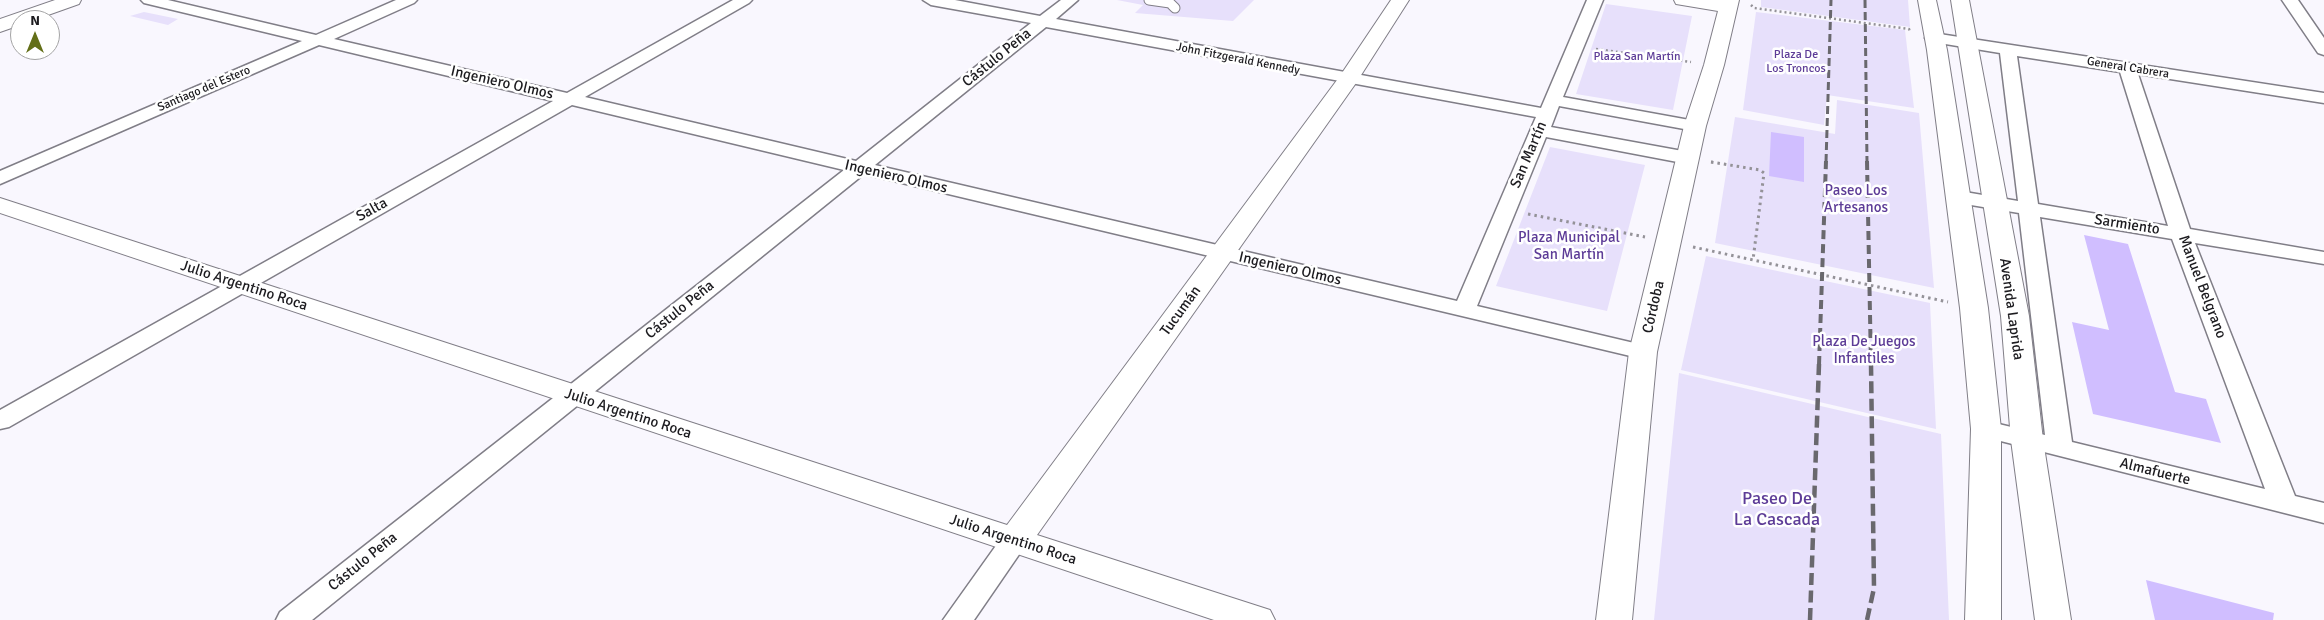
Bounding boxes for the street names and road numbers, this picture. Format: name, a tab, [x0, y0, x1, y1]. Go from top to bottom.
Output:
street label: Cástulo Peña	[959, 25, 1035, 91]
street label: John Fitzgerald Kennedy	[1175, 40, 1301, 78]
street label: General Cabrera	[2086, 54, 2170, 82]
street label: Ingeniero Olmos	[449, 62, 555, 104]
street label: Santiago del Estero	[156, 63, 252, 115]
street label: San Martín	[1507, 119, 1551, 191]
street label: Ingeniero Olmos	[843, 156, 949, 198]
street label: Salta	[353, 194, 391, 226]
street label: Sarmiento	[2093, 211, 2161, 239]
street label: Manuel Belgrano	[2174, 233, 2230, 341]
street label: Ingeniero Olmos	[1237, 248, 1343, 290]
street label: Julio Argentino Roca	[178, 257, 310, 315]
street label: Avenida Laprida	[1995, 257, 2027, 361]
street label: Cástulo Peña	[642, 277, 718, 343]
street label: Córdoba	[1639, 279, 1669, 335]
street label: Tucumán	[1157, 283, 1205, 339]
street label: Julio Argentino Roca	[562, 385, 694, 443]
street label: Almafuerte	[2118, 455, 2192, 489]
street label: Julio Argentino Roca	[947, 511, 1079, 569]
street label: Cástulo Peña	[325, 529, 401, 595]

